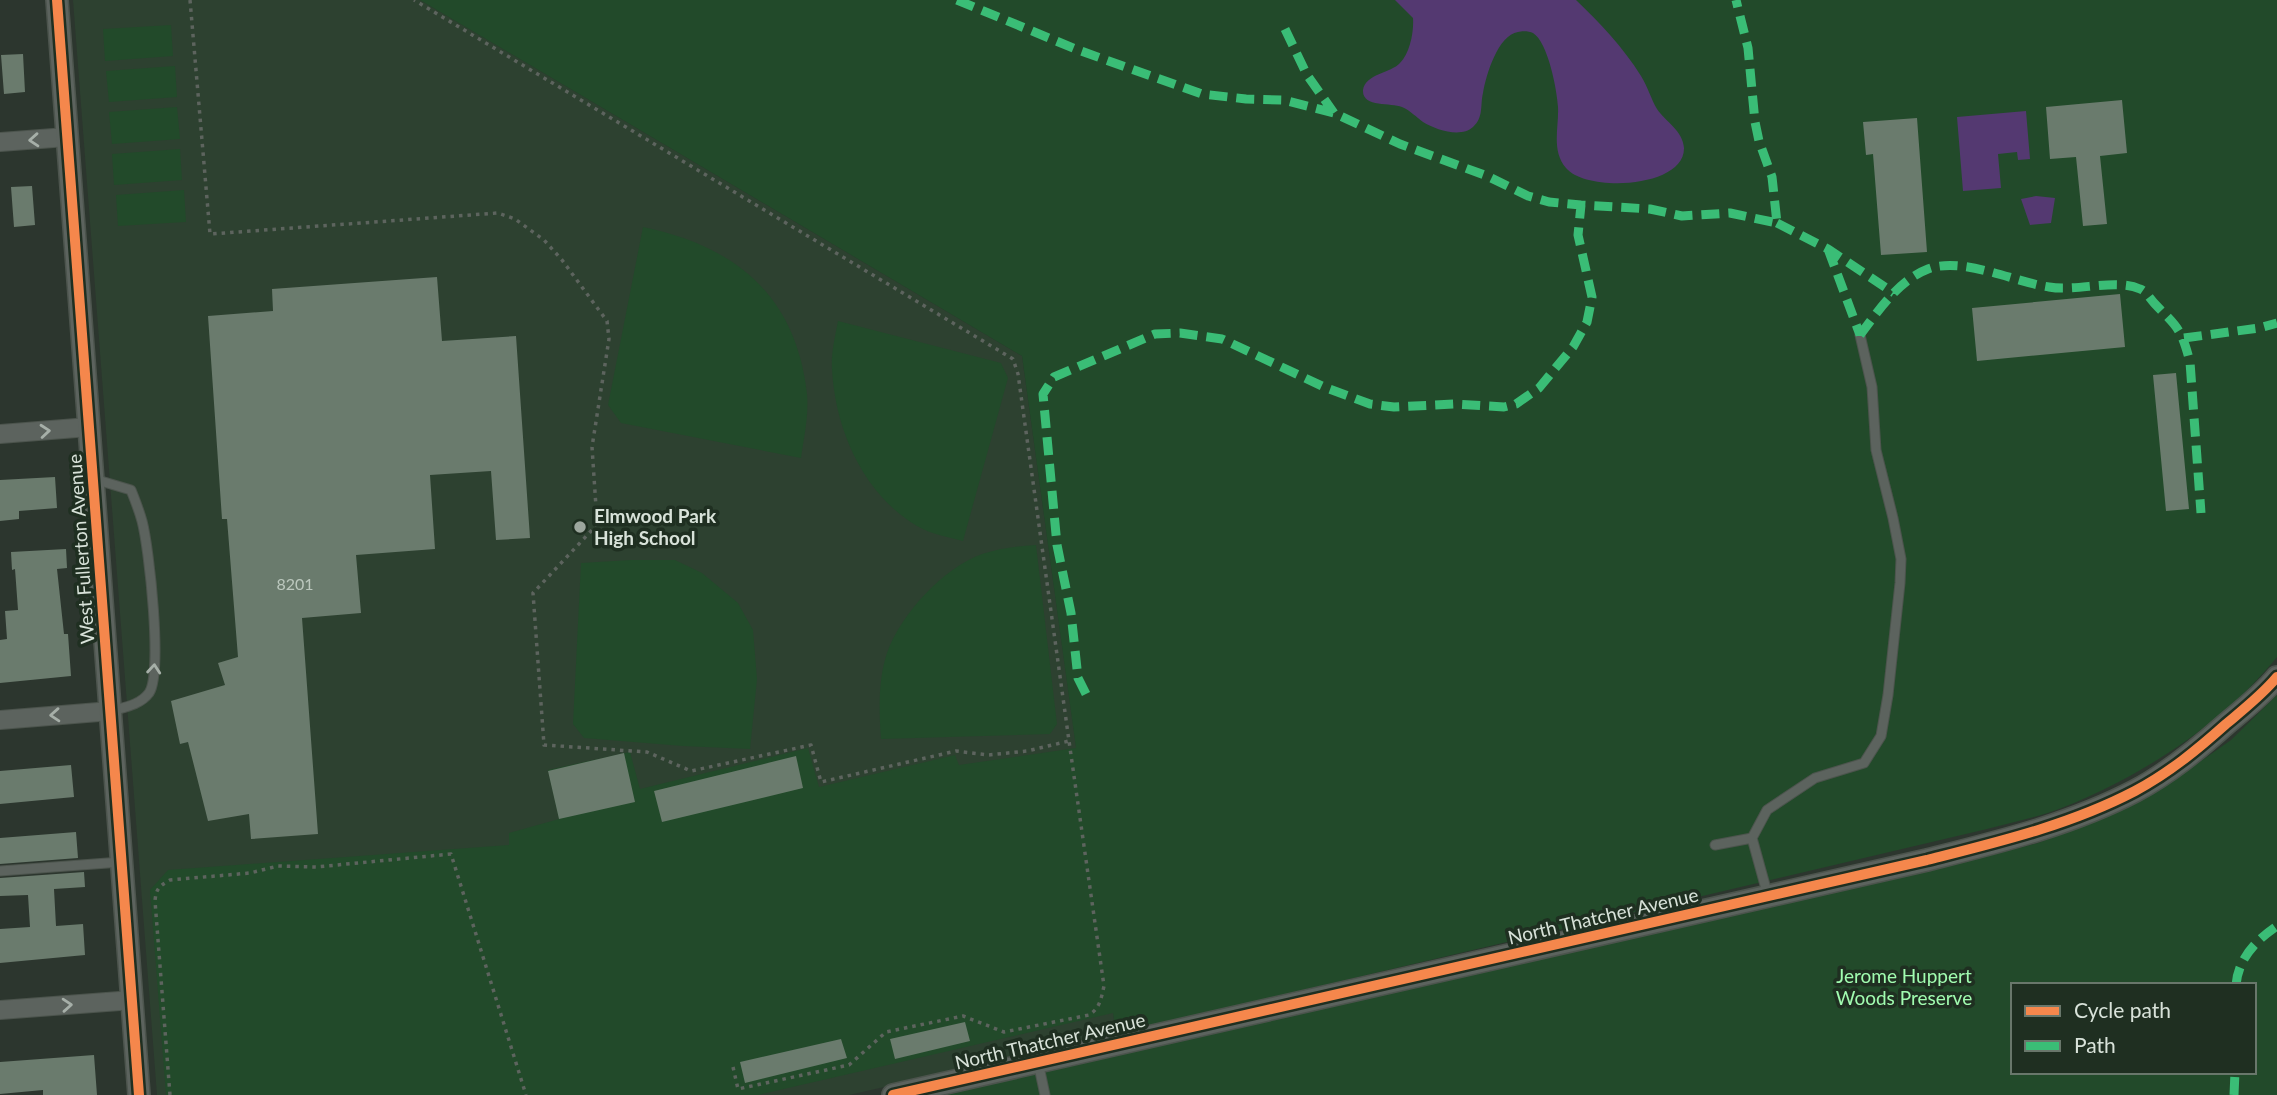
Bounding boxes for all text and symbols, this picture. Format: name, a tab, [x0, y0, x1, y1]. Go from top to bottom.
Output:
one-way arrow	[28, 132, 39, 147]
one-way arrow	[39, 424, 50, 439]
street label: West Fullerton Avenue	[62, 453, 99, 645]
place label: Elmwood Park High School	[594, 504, 717, 549]
marker: Elmwood Park High School	[572, 519, 588, 535]
house number: 8201	[276, 574, 314, 593]
one-way arrow	[146, 663, 161, 674]
one-way arrow	[50, 708, 61, 723]
street label: North Thatcher Avenue	[1505, 882, 1700, 949]
park label: Jerome Huppert Woods Preserve	[1836, 964, 1972, 1009]
legend	[2011, 983, 2256, 1074]
text: Cycle path	[2074, 997, 2171, 1022]
one-way arrow	[61, 998, 72, 1013]
street label: North Thatcher Avenue	[952, 1007, 1147, 1074]
text: Path	[2074, 1032, 2116, 1057]

